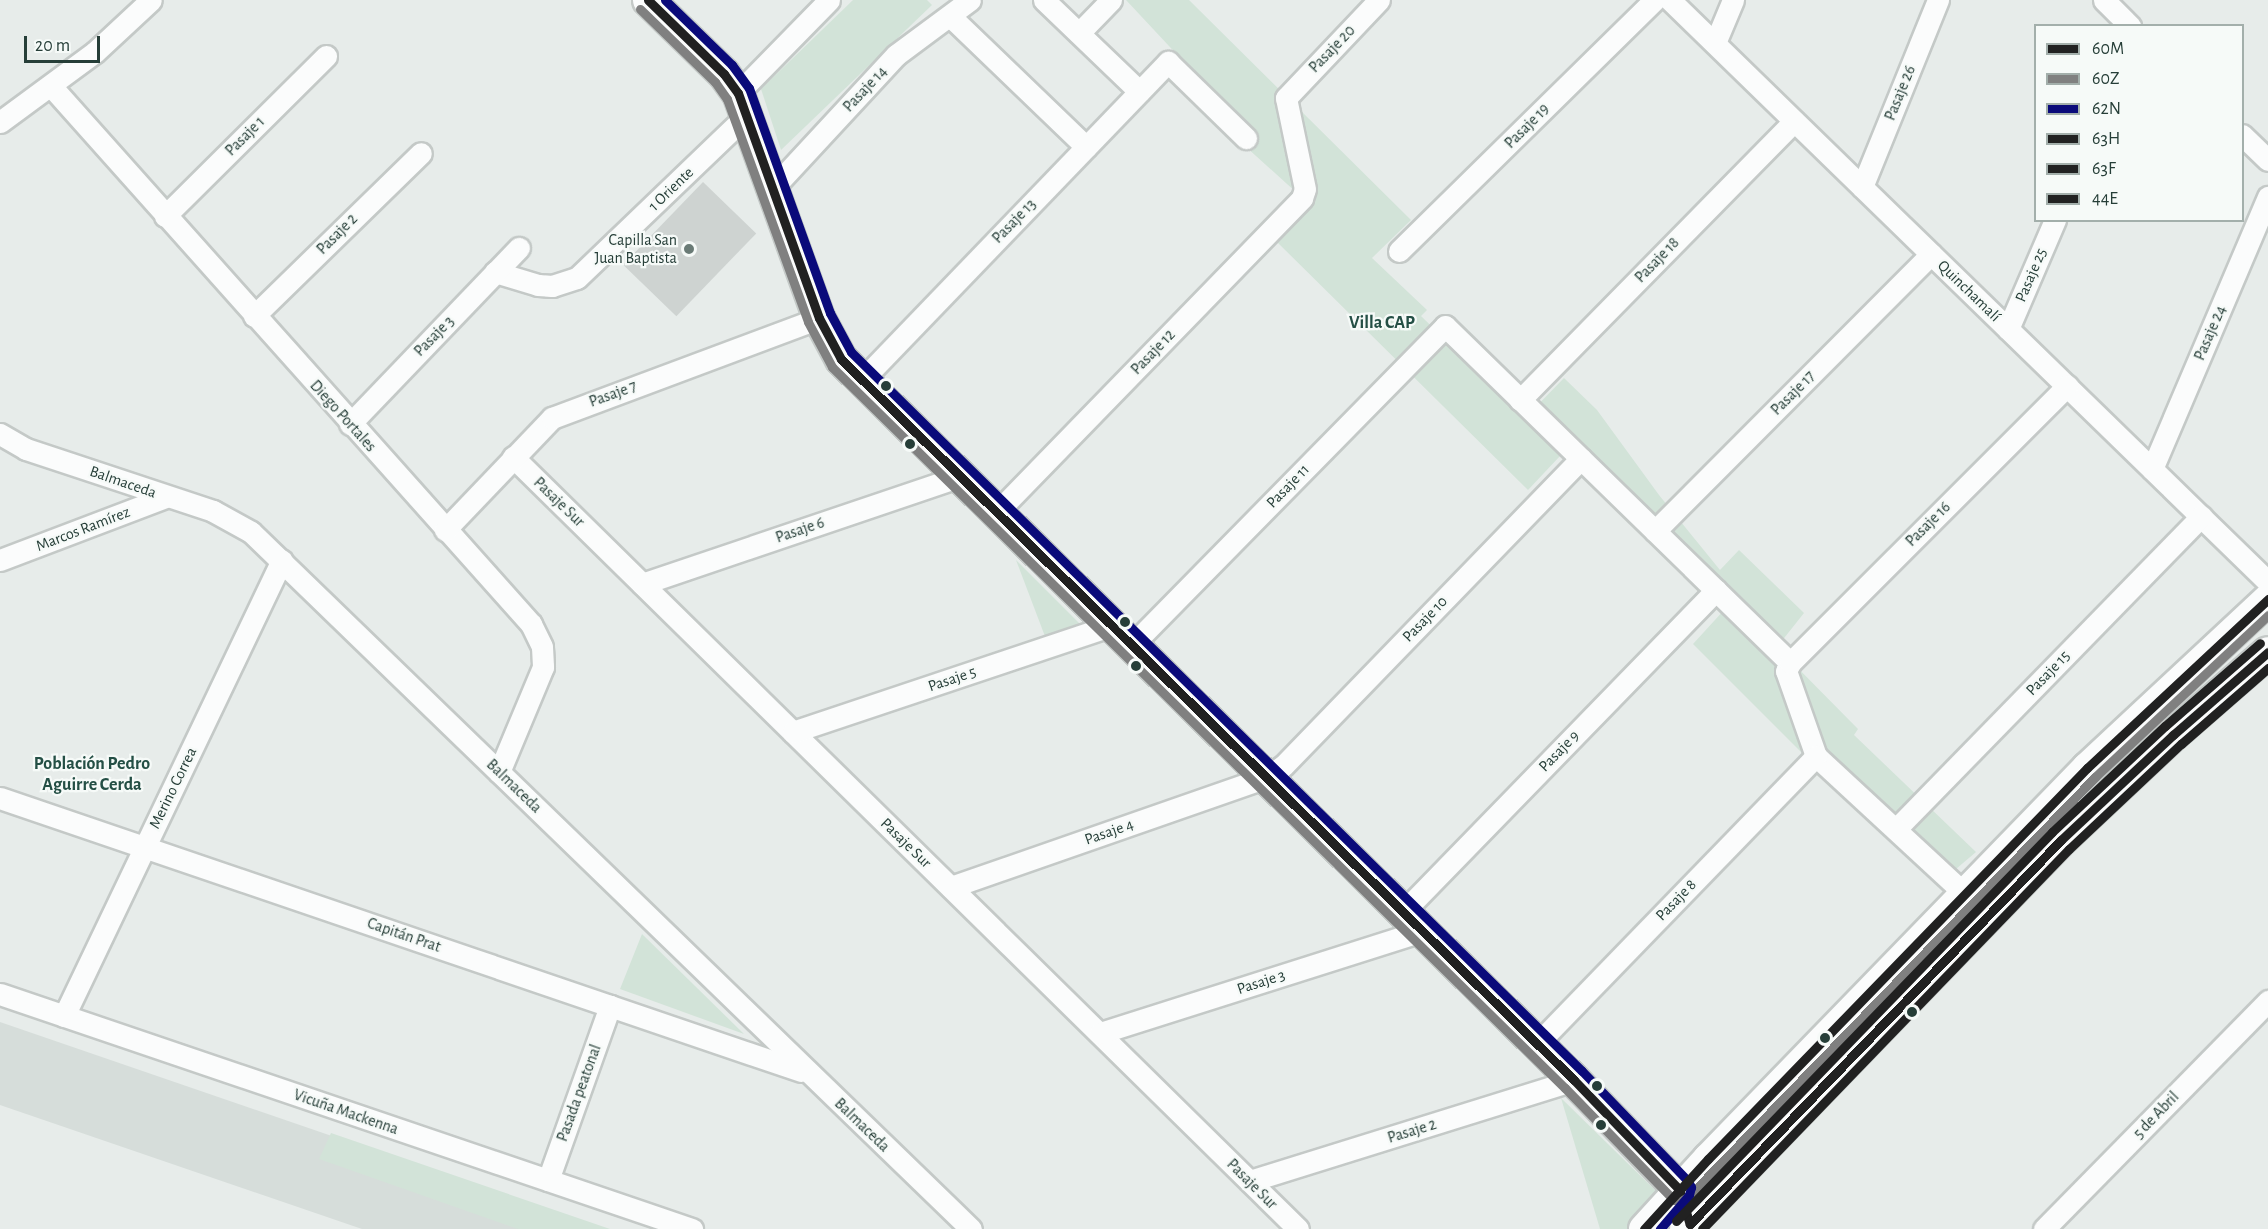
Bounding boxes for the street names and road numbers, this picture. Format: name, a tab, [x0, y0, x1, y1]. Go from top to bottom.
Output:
street label: Pasaje 20	[1305, 21, 1359, 77]
street label: Pasaje 14	[839, 62, 891, 116]
street label: Pasaje 26	[1880, 63, 1920, 123]
street label: Pasaje 19	[1500, 99, 1554, 153]
street label: Pasaje 1	[221, 112, 269, 160]
street label: 1 Oriente	[644, 163, 698, 215]
street label: Pasaje 13	[988, 195, 1040, 247]
street label: Pasaje 2	[312, 209, 362, 259]
street label: Pasaje 18	[1631, 233, 1683, 287]
street label: Pasaje 25	[2011, 245, 2051, 305]
street label: Quinchamalí	[1933, 256, 2005, 326]
street label: Pasaje 24	[2190, 303, 2230, 363]
street label: Pasaje 3	[410, 312, 458, 360]
street label: Pasaje 12	[1127, 325, 1179, 379]
street label: Pasaje 17	[1767, 367, 1819, 419]
street label: Diego Portales	[306, 376, 380, 456]
street label: Pasaje 7	[586, 377, 640, 411]
street label: Pasaje 11	[1262, 460, 1314, 512]
street label: Balmaceda	[87, 462, 159, 502]
street label: Pasaje Sur	[529, 473, 589, 531]
street label: Pasaje 16	[1901, 497, 1955, 551]
street label: Marcos Ramírez	[33, 502, 133, 556]
street label: Pasaje 6	[773, 513, 827, 547]
street label: Pasaje 10	[1398, 592, 1452, 646]
street label: Pasaje 15	[2022, 647, 2074, 699]
street label: Pasaje 5	[925, 662, 979, 696]
street label: Pasaje 9	[1535, 726, 1583, 776]
street label: Merino Correa	[145, 744, 201, 832]
street label: Balmaceda	[482, 755, 546, 817]
street label: Pasaje Sur	[876, 814, 936, 872]
street label: Pasaje 4	[1082, 815, 1136, 849]
street label: Pasaje 8	[1652, 875, 1700, 925]
street label: Capitán Prat	[365, 913, 443, 957]
street label: Pasaje 3	[1235, 965, 1287, 999]
street label: Pasada peatonal	[553, 1042, 605, 1144]
street label: Vicuña Mackenna	[291, 1085, 401, 1139]
street label: 5 de Abril	[2129, 1087, 2183, 1143]
street label: Balmaceda	[830, 1094, 894, 1156]
street label: Pasaje 2	[1385, 1114, 1439, 1148]
street label: Pasaje Sur	[1223, 1155, 1281, 1213]

